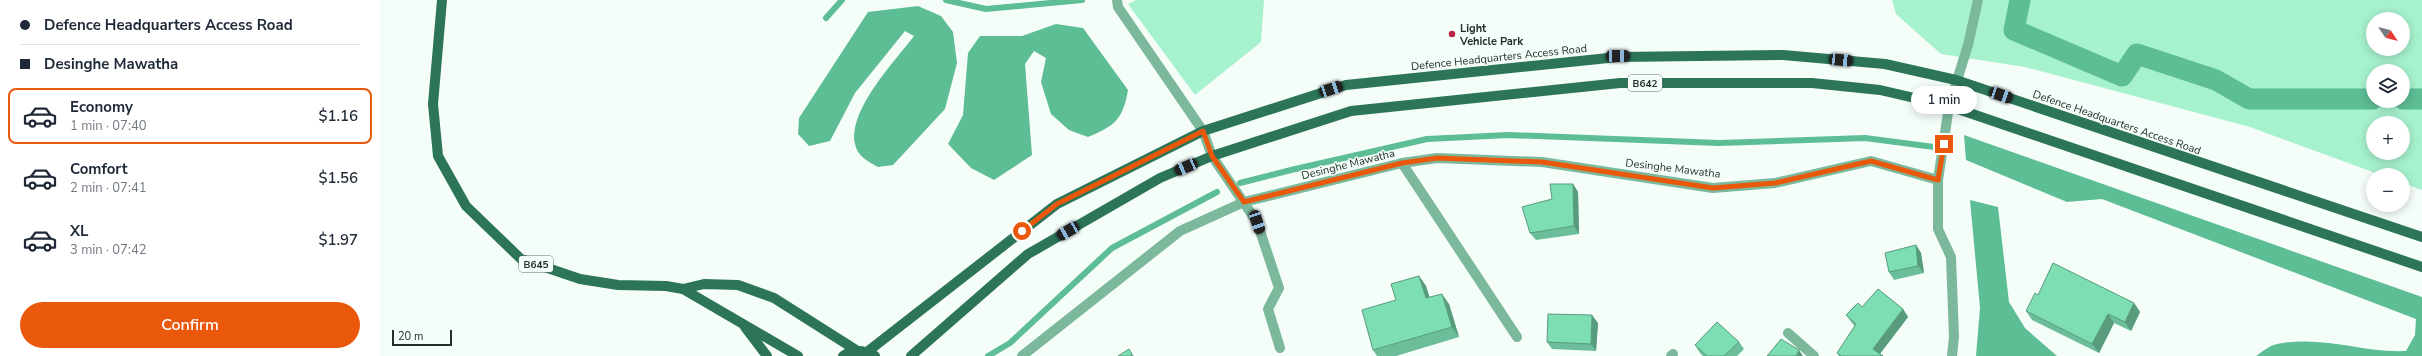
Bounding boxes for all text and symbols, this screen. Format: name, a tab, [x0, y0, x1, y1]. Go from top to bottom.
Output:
north arrow	[2366, 12, 2410, 56]
map controls	[2366, 12, 2410, 212]
text: Defence Headquarters Access Road	[44, 15, 293, 35]
place label: Light Vehicle Park	[1459, 21, 1524, 49]
marker: Light Vehicle Park	[1447, 29, 1457, 39]
street label: Defence Headquarters Access Road	[1410, 41, 1588, 74]
car	[1606, 50, 1630, 62]
car	[1829, 53, 1853, 67]
text: Desinghe Mawatha	[44, 54, 178, 74]
button: layers	[2366, 64, 2410, 108]
road number: B642	[1628, 75, 1662, 91]
car	[1318, 80, 1344, 98]
car	[1988, 85, 2014, 105]
callout: 1 min	[1911, 86, 1977, 114]
street label: Defence Headquarters Access Road	[2031, 87, 2203, 158]
text: 1 min	[1927, 91, 1961, 109]
text: Economy	[70, 97, 133, 117]
icon: car	[22, 98, 58, 134]
text: $1.16	[318, 106, 358, 126]
button: +	[2366, 116, 2410, 160]
text: 1 min · 07:40	[70, 117, 146, 135]
route end	[1935, 135, 1953, 153]
street label: Desinghe Mawatha	[1300, 146, 1396, 183]
street label: Desinghe Mawatha	[1625, 155, 1721, 182]
car	[1173, 157, 1199, 177]
text: Comfort	[70, 159, 127, 179]
icon: car	[22, 160, 58, 196]
text: $1.56	[318, 168, 358, 188]
button: −	[2366, 168, 2410, 212]
text: 2 min · 07:41	[70, 179, 146, 197]
car	[1248, 209, 1266, 235]
car	[1055, 220, 1081, 242]
text: XL	[70, 221, 89, 241]
icon: car	[22, 222, 58, 258]
route start	[1013, 222, 1031, 240]
text: $1.97	[318, 230, 358, 250]
text: 3 min · 07:42	[70, 241, 146, 259]
road number: B645	[519, 256, 553, 272]
button: Confirm	[20, 302, 360, 348]
scale bar	[392, 328, 452, 347]
text: 20 m	[398, 329, 423, 344]

